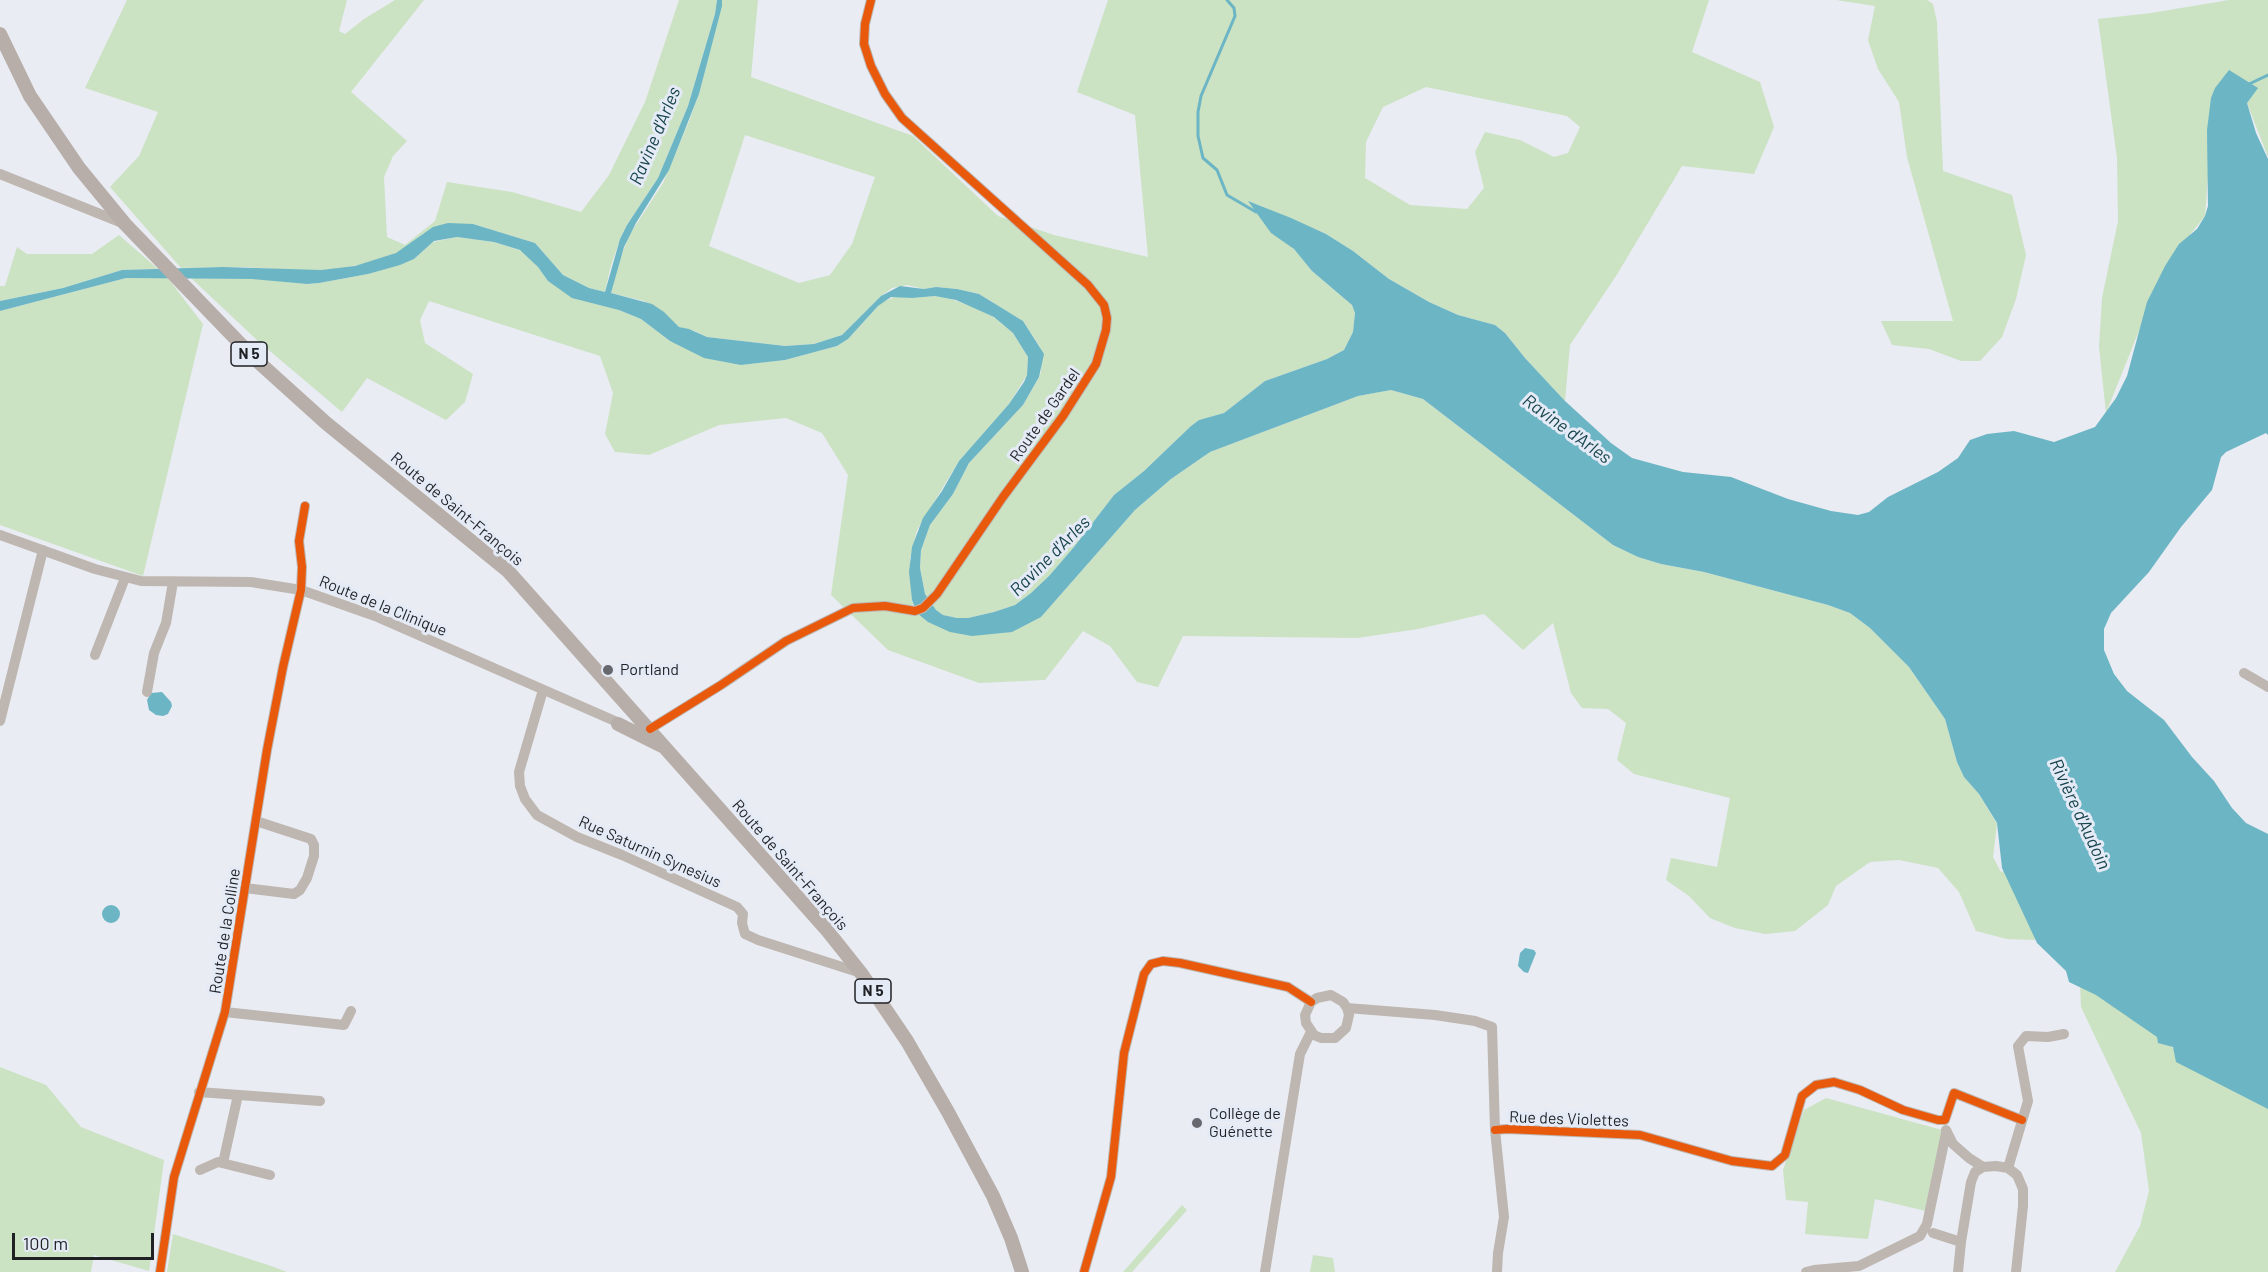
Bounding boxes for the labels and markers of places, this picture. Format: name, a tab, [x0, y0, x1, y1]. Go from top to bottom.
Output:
place label: Portland	[620, 660, 679, 680]
marker: Portland	[601, 663, 615, 677]
place label: Collège de Guénette	[1209, 1104, 1281, 1142]
marker: Collège de Guénette	[1190, 1116, 1204, 1130]

